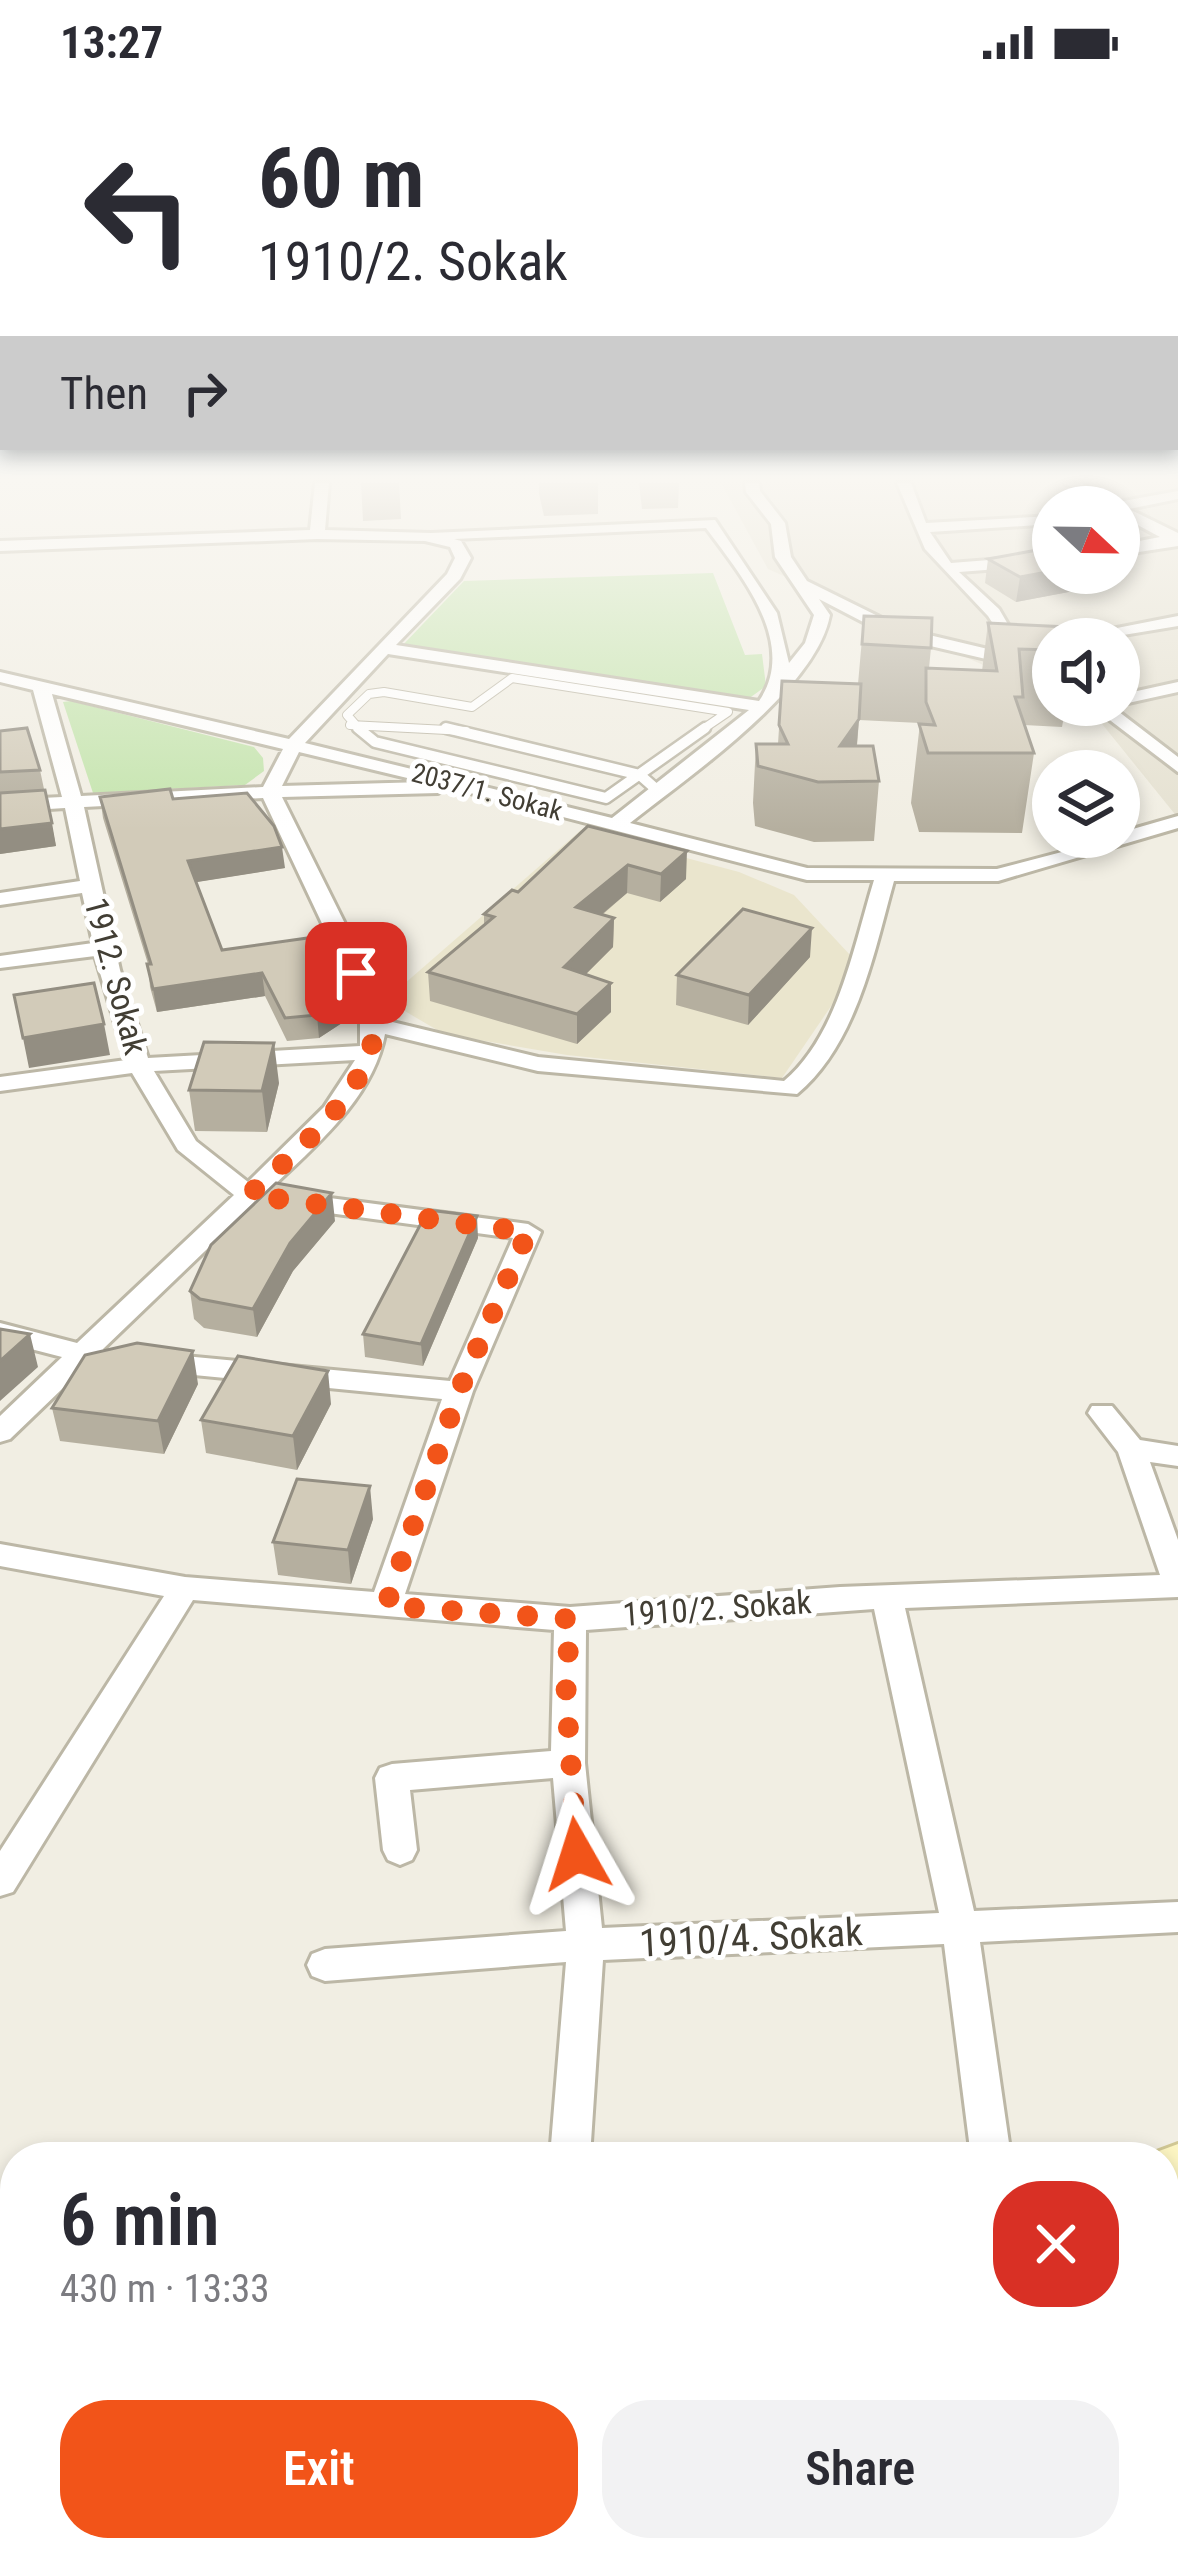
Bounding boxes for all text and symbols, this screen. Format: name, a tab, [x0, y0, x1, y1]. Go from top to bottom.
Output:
text: 13:27	[60, 16, 163, 69]
text: 60 m	[258, 129, 425, 228]
icon: left	[60, 132, 216, 288]
text: 1910/2. Sokak	[258, 230, 568, 293]
icon: right	[172, 360, 238, 426]
text: Then	[60, 367, 148, 420]
north arrow	[1032, 486, 1140, 594]
map controls	[1032, 486, 1140, 858]
button: sound	[1032, 618, 1140, 726]
button: layers	[1032, 750, 1140, 858]
street label: 2037/1. Sokak	[408, 757, 566, 827]
street label: 1912. Sokak	[76, 893, 156, 1059]
pin	[305, 922, 407, 1024]
icon: arrive	[323, 940, 389, 1006]
street label: 1910/2. Sokak	[621, 1582, 813, 1634]
position arrow	[514, 1791, 640, 1917]
street label: 1910/4. Sokak	[638, 1909, 864, 1967]
text: 6 min	[60, 2178, 219, 2263]
button: close	[993, 2181, 1119, 2307]
text: 430 m · 13:33	[60, 2266, 270, 2312]
button: Exit	[60, 2400, 578, 2538]
button: Share	[602, 2400, 1119, 2538]

